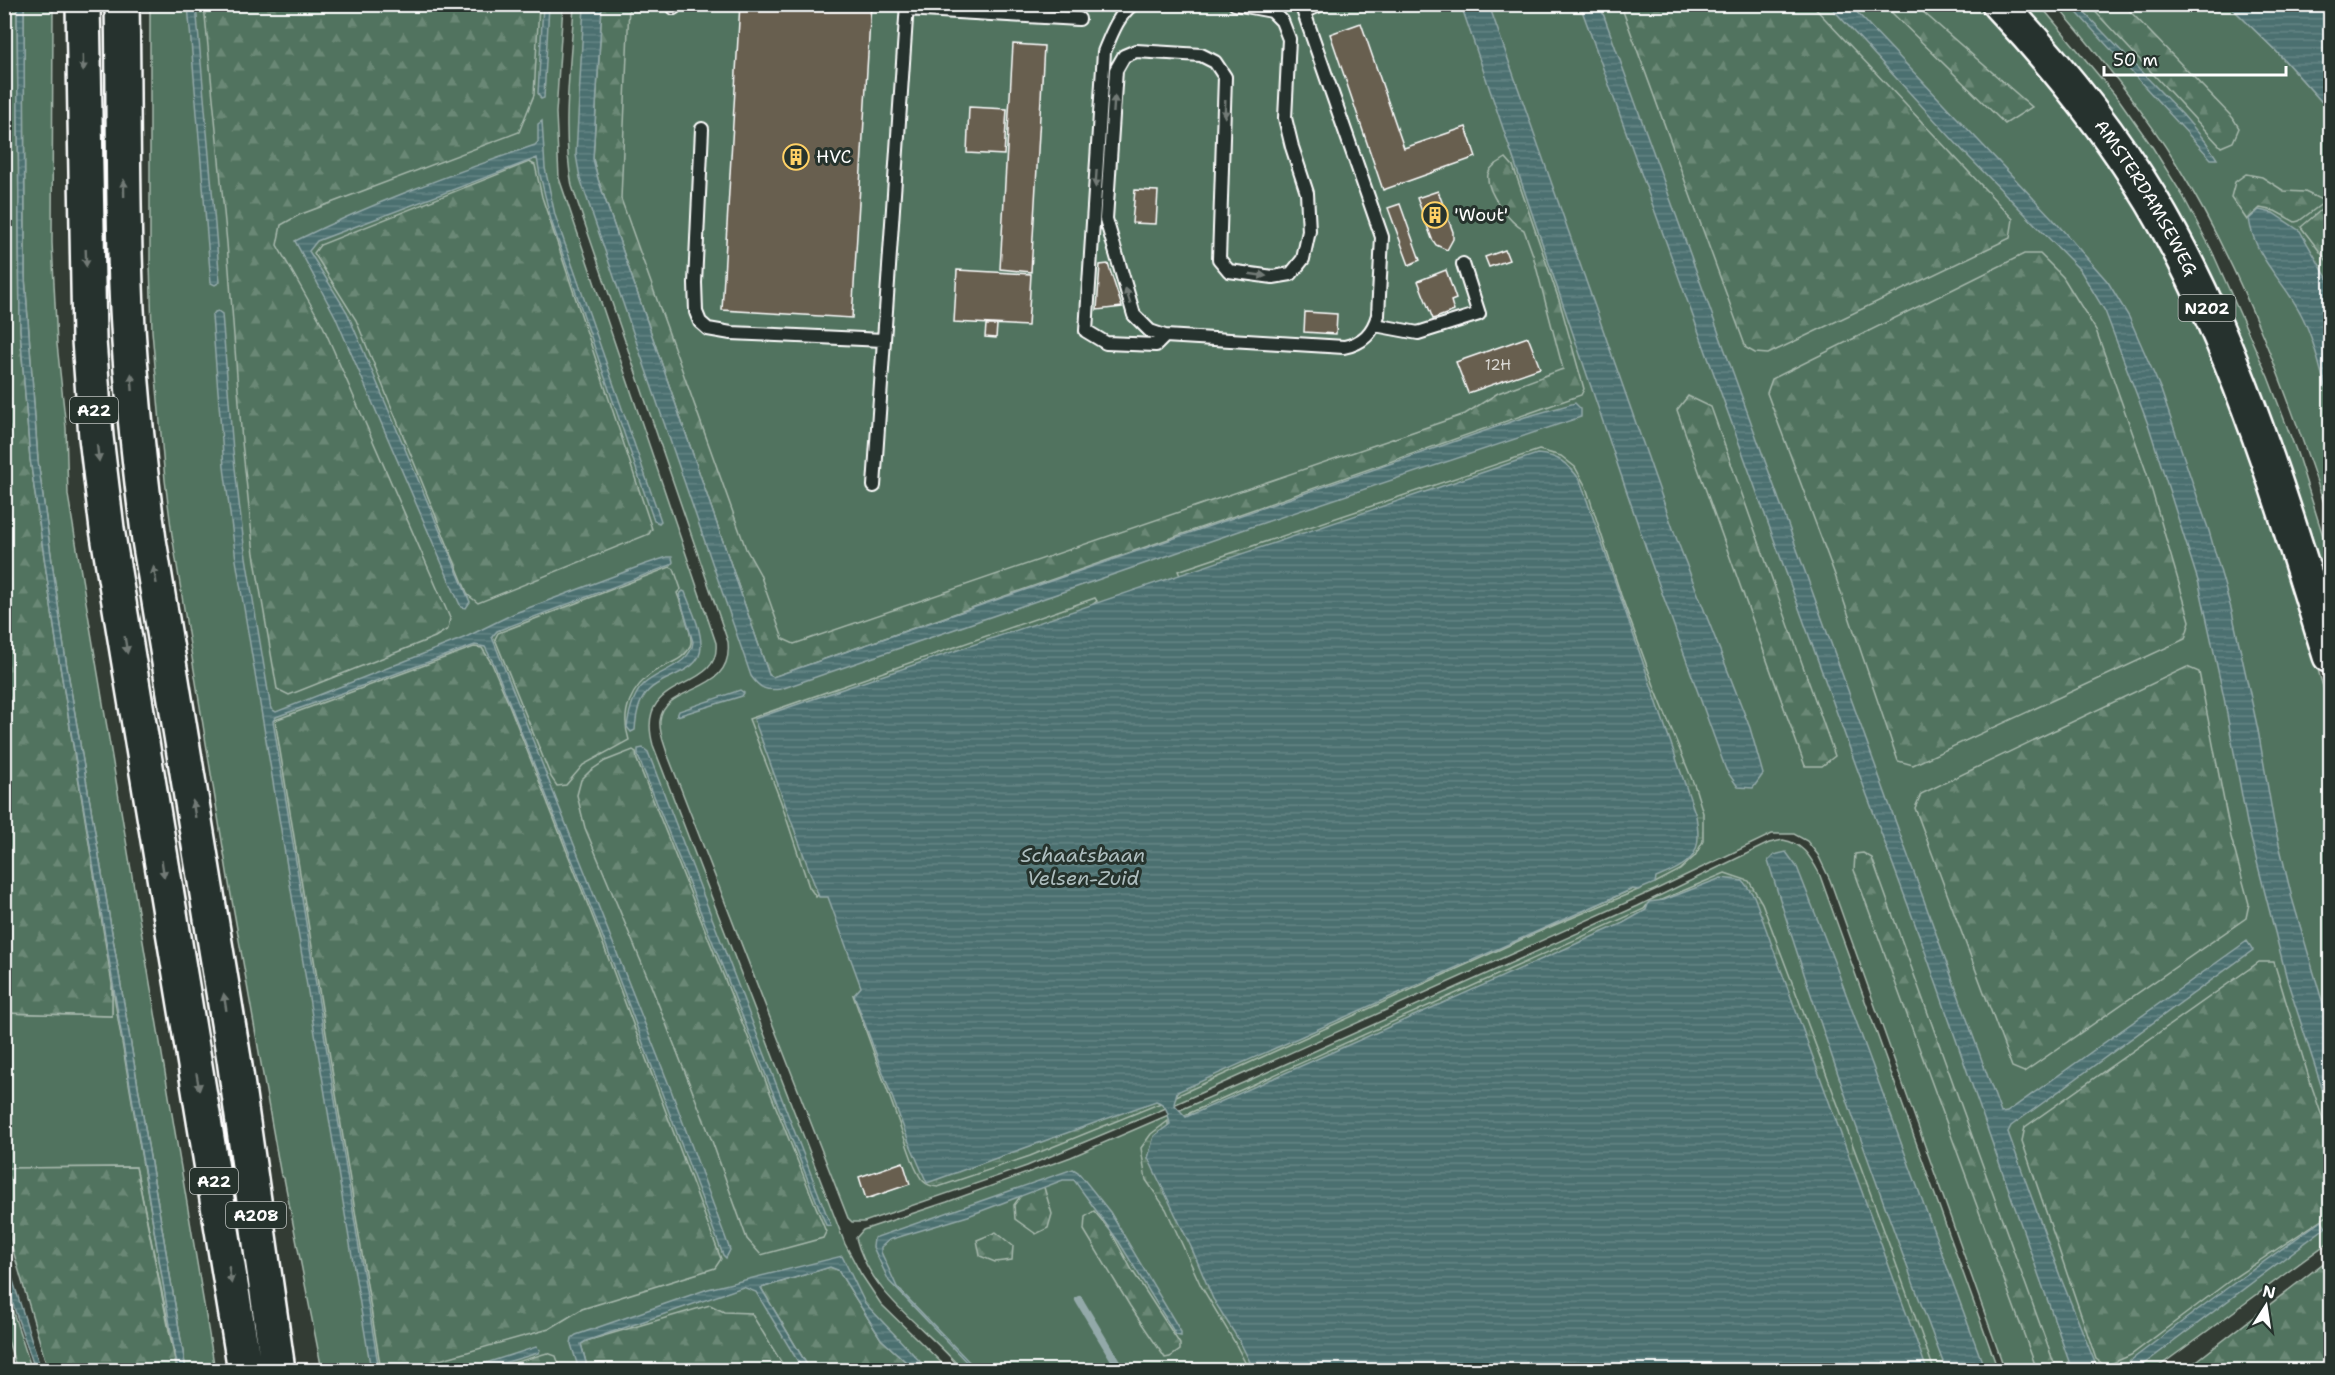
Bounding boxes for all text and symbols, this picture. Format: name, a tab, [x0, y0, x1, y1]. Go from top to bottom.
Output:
scale bar	[2104, 39, 2286, 77]
text: 50 m	[2113, 48, 2158, 72]
one-way arrow	[78, 53, 88, 72]
one-way arrow	[1109, 95, 1118, 114]
one-way arrow	[1221, 100, 1230, 119]
street label: AMSTERDAMSEWEG	[2089, 115, 2203, 280]
building icon: HVC	[781, 142, 811, 172]
place label: HVC	[816, 145, 852, 169]
one-way arrow	[1091, 170, 1100, 189]
one-way arrow	[119, 178, 129, 197]
building icon: 'Wout'	[1420, 200, 1450, 230]
place label: 'Wout'	[1454, 203, 1508, 227]
one-way arrow	[81, 248, 91, 267]
one-way arrow	[1249, 271, 1268, 280]
one-way arrow	[1123, 287, 1132, 305]
road number: N202	[2178, 295, 2236, 321]
house number: 12H	[1485, 355, 1511, 375]
one-way arrow	[127, 372, 136, 391]
road number: A22	[70, 397, 118, 423]
one-way arrow	[93, 443, 103, 462]
one-way arrow	[150, 566, 159, 585]
one-way arrow	[122, 636, 131, 655]
one-way arrow	[189, 799, 198, 818]
water label: Schaatsbaan Velsen-Zuid	[1021, 842, 1145, 891]
one-way arrow	[158, 860, 167, 879]
one-way arrow	[220, 992, 229, 1011]
one-way arrow	[194, 1073, 203, 1092]
road number: A22	[190, 1168, 238, 1194]
road number: A208	[226, 1202, 286, 1228]
one-way arrow	[225, 1265, 234, 1284]
north arrow	[2236, 1276, 2296, 1336]
text: N	[2261, 1280, 2277, 1303]

